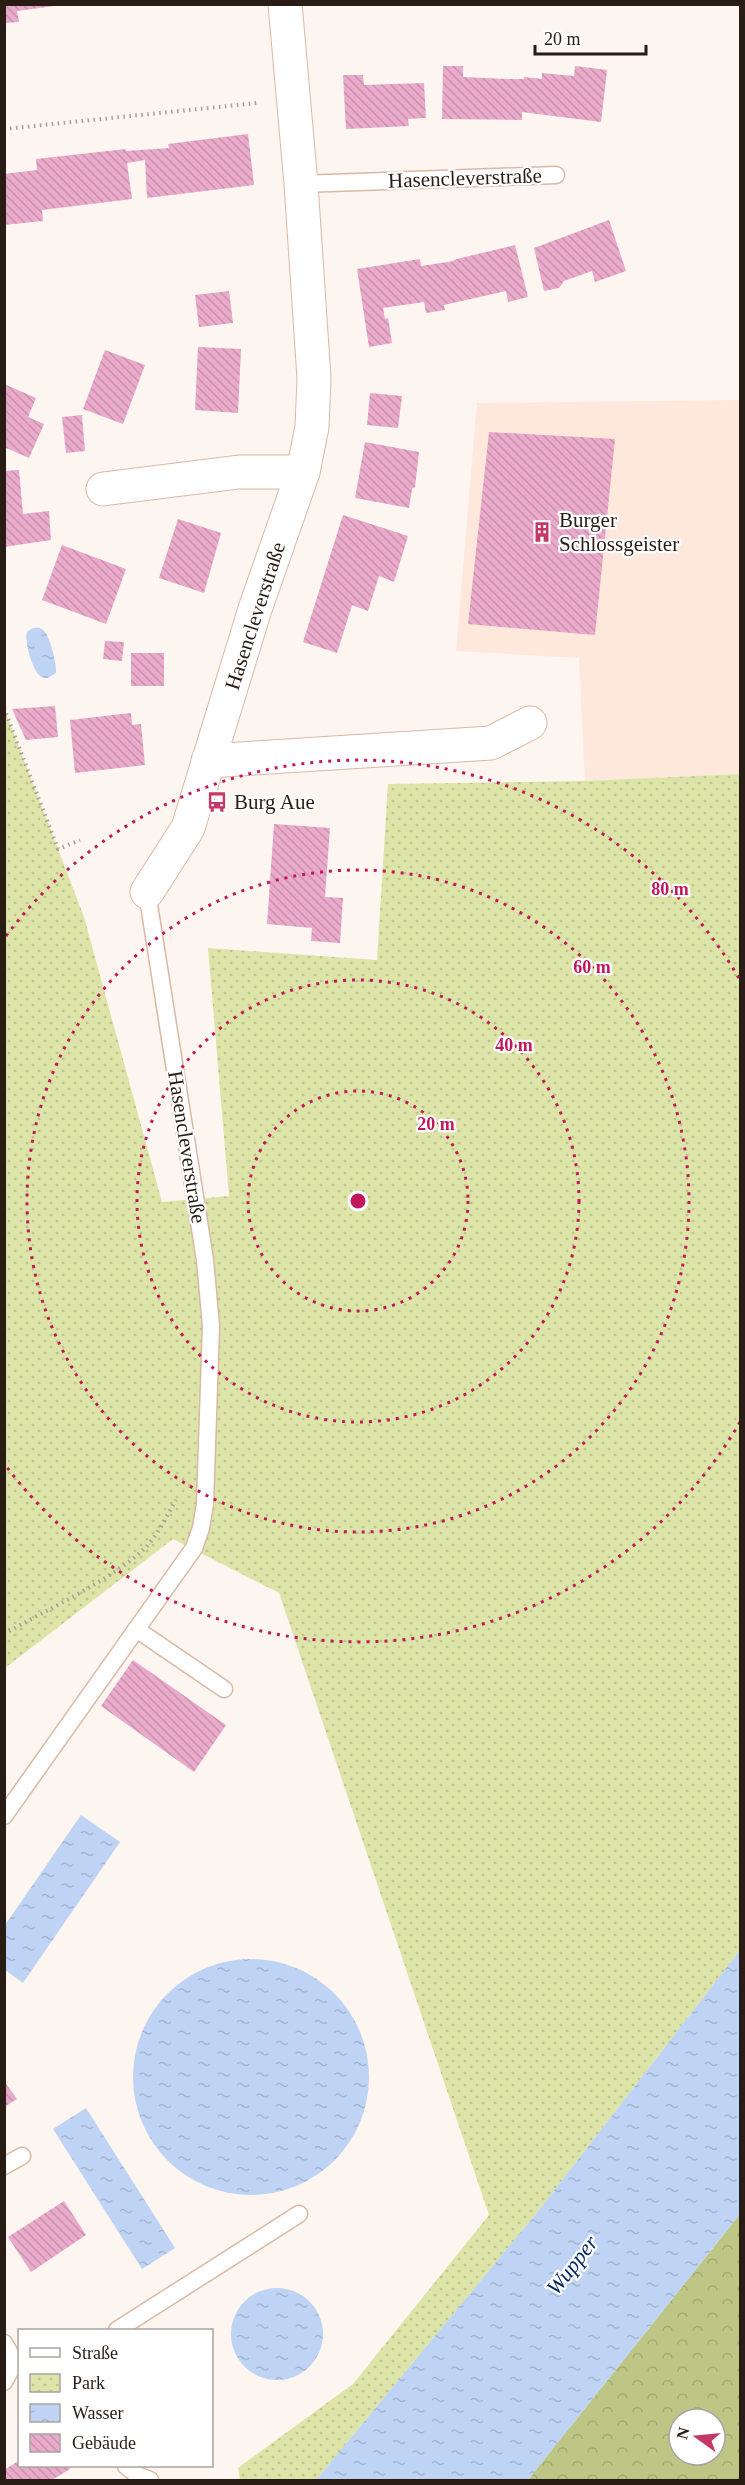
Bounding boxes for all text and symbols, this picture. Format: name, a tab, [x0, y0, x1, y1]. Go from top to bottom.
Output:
scale bar	[535, 18, 646, 56]
text: 20 m	[544, 29, 581, 49]
street label: Hasencleverstraße	[388, 163, 542, 193]
place label: Burger Schlossgeister	[559, 508, 679, 556]
building icon: Burger Schlossgeister	[530, 520, 554, 544]
street label: Hasencleverstraße	[220, 539, 290, 693]
bus stop icon: Burg Aue	[205, 790, 229, 814]
place label: Burg Aue	[234, 790, 315, 814]
text: 80 m	[651, 879, 689, 899]
text: 60 m	[573, 957, 611, 977]
text: 40 m	[495, 1035, 533, 1055]
street label: Hasencleverstraße	[163, 1069, 211, 1225]
text: 20 m	[417, 1114, 455, 1134]
centre of rings	[348, 1191, 368, 1211]
water label: Wupper	[541, 2230, 603, 2300]
legend	[18, 2329, 213, 2467]
text: Straße	[72, 2343, 118, 2363]
text: Park	[72, 2373, 105, 2393]
text: Wasser	[72, 2403, 124, 2423]
north arrow	[667, 2407, 727, 2467]
text: N	[673, 2425, 693, 2441]
text: Gebäude	[72, 2433, 136, 2453]

